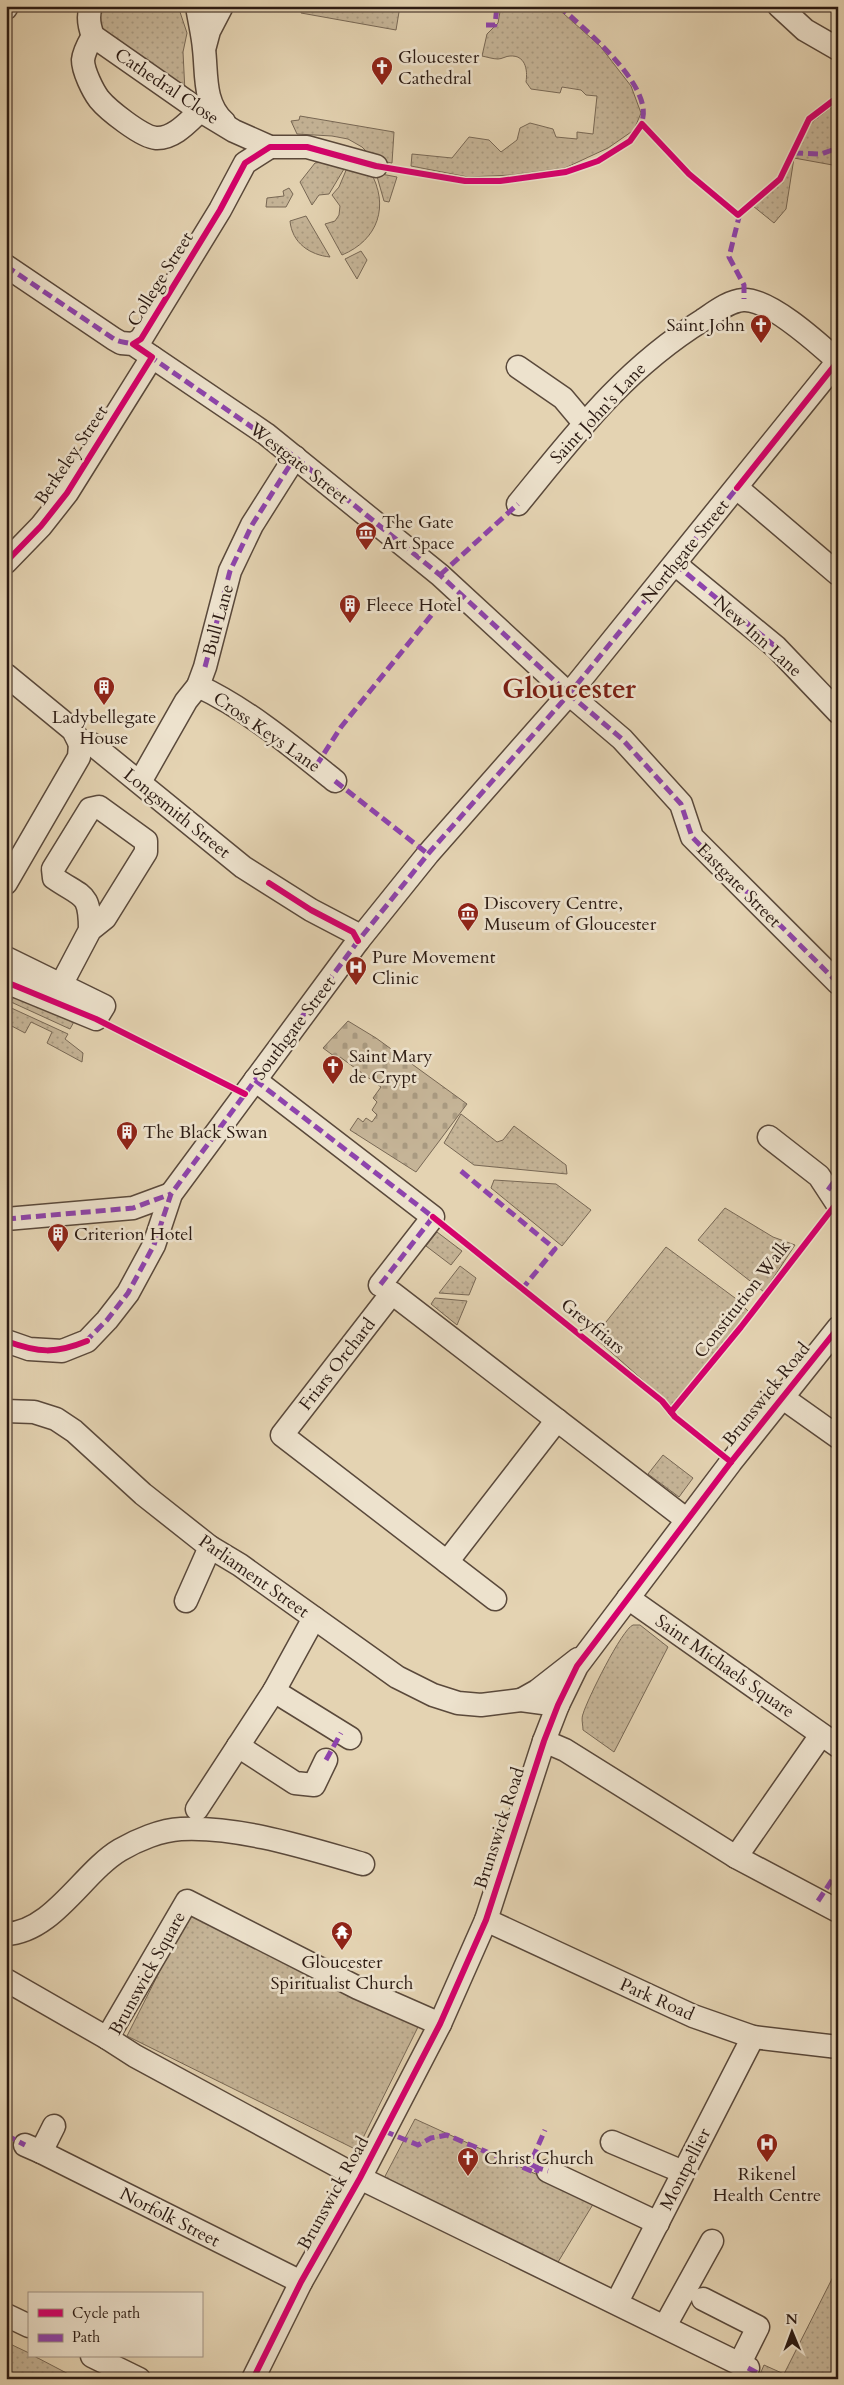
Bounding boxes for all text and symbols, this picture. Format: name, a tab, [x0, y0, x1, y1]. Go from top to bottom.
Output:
street label: Cathedral Close	[110, 42, 224, 131]
place label: Gloucester Cathedral	[398, 45, 480, 91]
church icon: Gloucester Cathedral	[370, 55, 394, 86]
street label: College Street	[121, 227, 200, 331]
place label: Saint John	[666, 313, 746, 338]
church icon: Saint John	[749, 313, 773, 344]
street label: Saint John's Lane	[545, 357, 652, 470]
street label: Berkeley Street	[29, 400, 114, 510]
street label: Westgate Street	[243, 416, 354, 510]
street label: Northgate Street	[636, 494, 735, 609]
place label: The Gate Art Space	[382, 510, 455, 556]
museum icon: The Gate Art Space	[354, 520, 378, 551]
street label: Bull Lane	[197, 582, 240, 659]
street label: New Inn Lane	[708, 590, 807, 683]
building icon: Fleece Hotel	[338, 593, 362, 624]
place label: Fleece Hotel	[366, 593, 462, 618]
district label: Gloucester	[502, 670, 637, 708]
building icon: Ladybellegate House	[92, 675, 116, 706]
street label: Cross Keys Lane	[208, 686, 325, 779]
place label: Ladybellegate House	[52, 705, 156, 751]
street label: Longsmith Street	[118, 762, 236, 865]
street label: Eastgate Street	[691, 837, 787, 933]
place label: Discovery Centre, Museum of Gloucester	[484, 891, 657, 937]
museum icon: Discovery Centre, Museum of Gloucester	[456, 901, 480, 932]
place label: Pure Movement Clinic	[372, 945, 496, 991]
hospital icon: Pure Movement Clinic	[344, 955, 368, 986]
street label: Southgate Street	[247, 971, 342, 1085]
place label: Saint Mary de Crypt	[349, 1044, 433, 1090]
church icon: Saint Mary de Crypt	[321, 1054, 345, 1085]
building icon: The Black Swan	[115, 1120, 139, 1151]
place label: The Black Swan	[143, 1120, 269, 1145]
building icon: Criterion Hotel	[46, 1222, 70, 1253]
place label: Criterion Hotel	[74, 1222, 193, 1247]
street label: Constitution Walk	[688, 1235, 797, 1364]
street label: Greyfriars	[555, 1293, 630, 1360]
street label: Friars Orchard	[293, 1312, 382, 1416]
street label: Brunswick Road	[717, 1337, 816, 1451]
street label: Parliament Street	[193, 1529, 314, 1624]
street label: Saint Michaels Square	[650, 1609, 800, 1724]
street label: Brunswick Road	[468, 1764, 531, 1892]
street label: Brunswick Square	[103, 1907, 192, 2040]
temple icon: Gloucester Spiritualist Church	[330, 1920, 354, 1951]
place label: Gloucester Spiritualist Church	[271, 1950, 414, 1996]
street label: Park Road	[616, 1972, 698, 2027]
street label: Montpellier	[654, 2123, 717, 2215]
street label: Brunswick Road	[292, 2131, 375, 2255]
hospital icon: Rikenel Health Centre	[755, 2132, 779, 2163]
church icon: Christ Church	[456, 2146, 480, 2177]
place label: Christ Church	[484, 2146, 594, 2171]
place label: Rikenel Health Centre	[713, 2162, 821, 2208]
street label: Norfolk Street	[115, 2182, 224, 2254]
legend	[28, 2292, 202, 2358]
text: Cycle path	[72, 2303, 141, 2323]
north arrow	[766, 2308, 816, 2358]
text: N	[786, 2310, 798, 2329]
text: Path	[72, 2327, 101, 2347]

